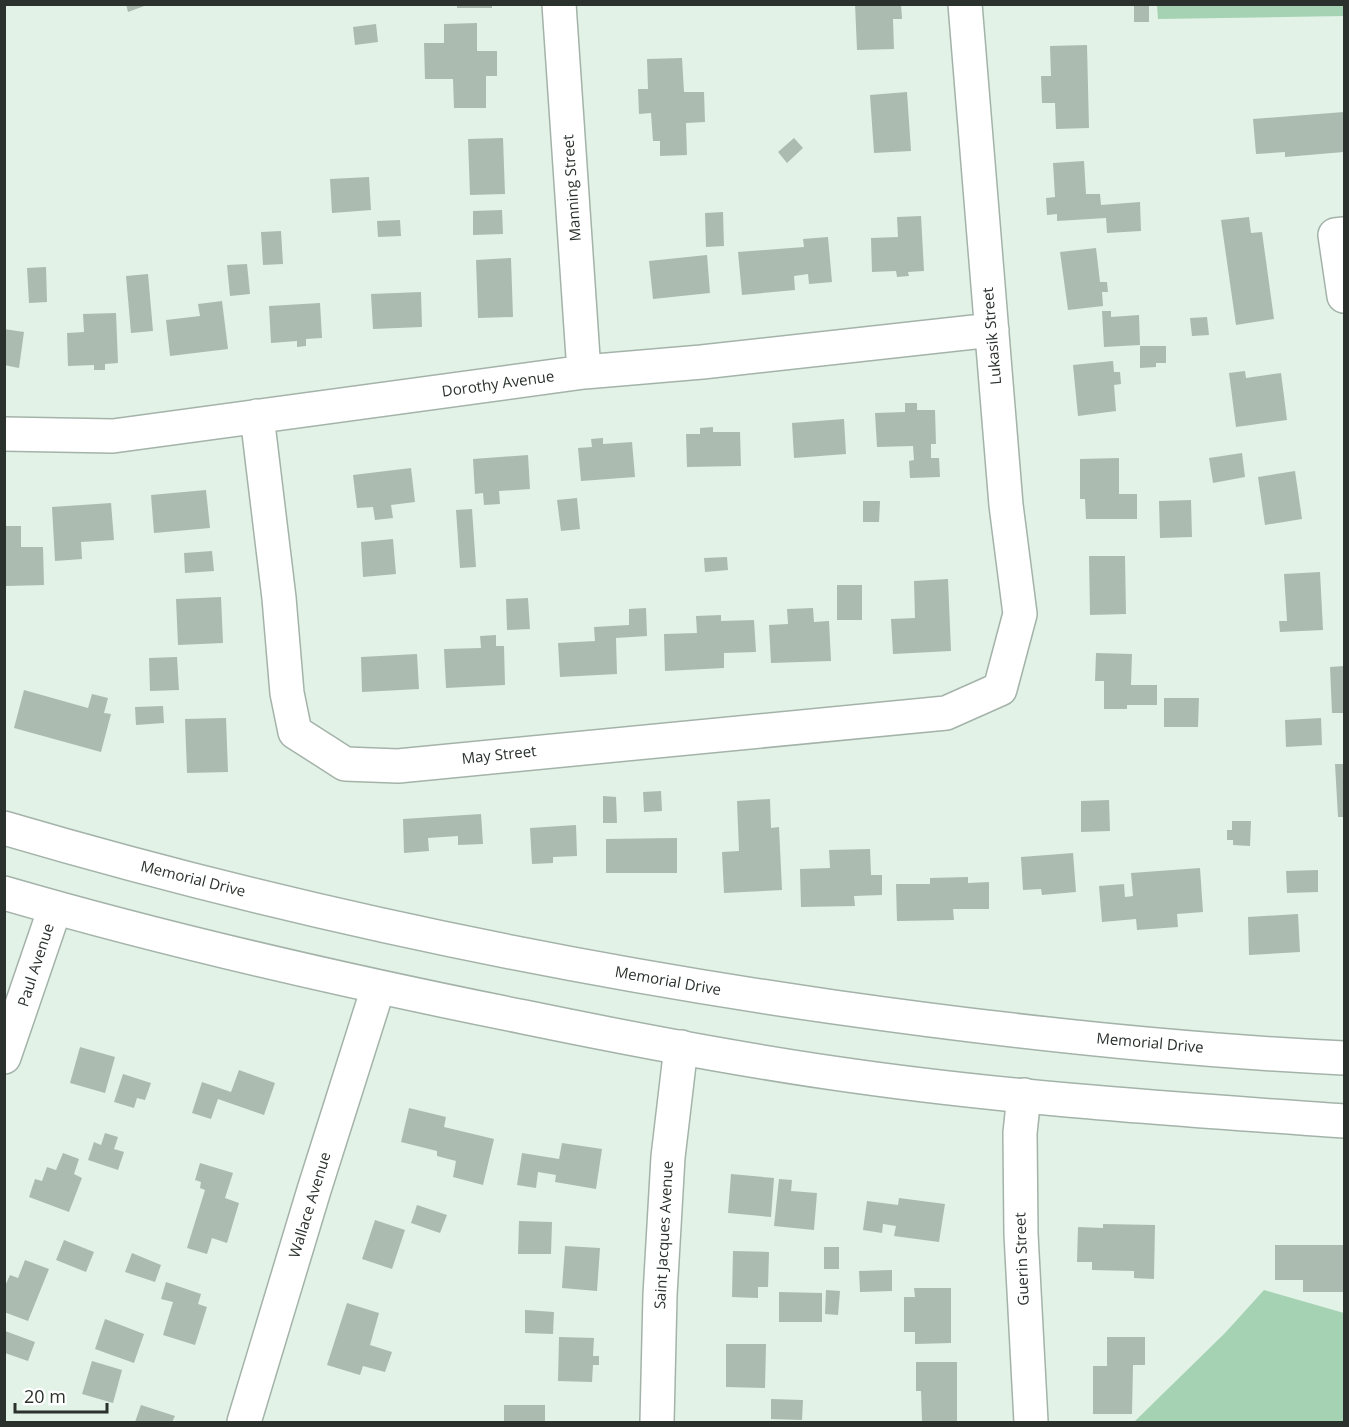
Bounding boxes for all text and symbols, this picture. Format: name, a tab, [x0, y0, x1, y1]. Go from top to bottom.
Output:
street label: Manning Street	[557, 134, 585, 242]
street label: Lukasik Street	[977, 286, 1005, 386]
street label: Dorothy Avenue	[440, 365, 555, 401]
street label: May Street	[460, 740, 537, 768]
street label: Memorial Drive	[139, 855, 248, 901]
street label: Paul Avenue	[12, 920, 58, 1009]
street label: Memorial Drive	[614, 961, 723, 999]
street label: Memorial Drive	[1096, 1027, 1204, 1057]
street label: Wallace Avenue	[283, 1149, 335, 1260]
street label: Saint Jacques Avenue	[649, 1160, 677, 1310]
street label: Guerin Street	[1009, 1212, 1033, 1306]
scale bar	[15, 1376, 106, 1414]
text: 20 m	[24, 1384, 66, 1408]

